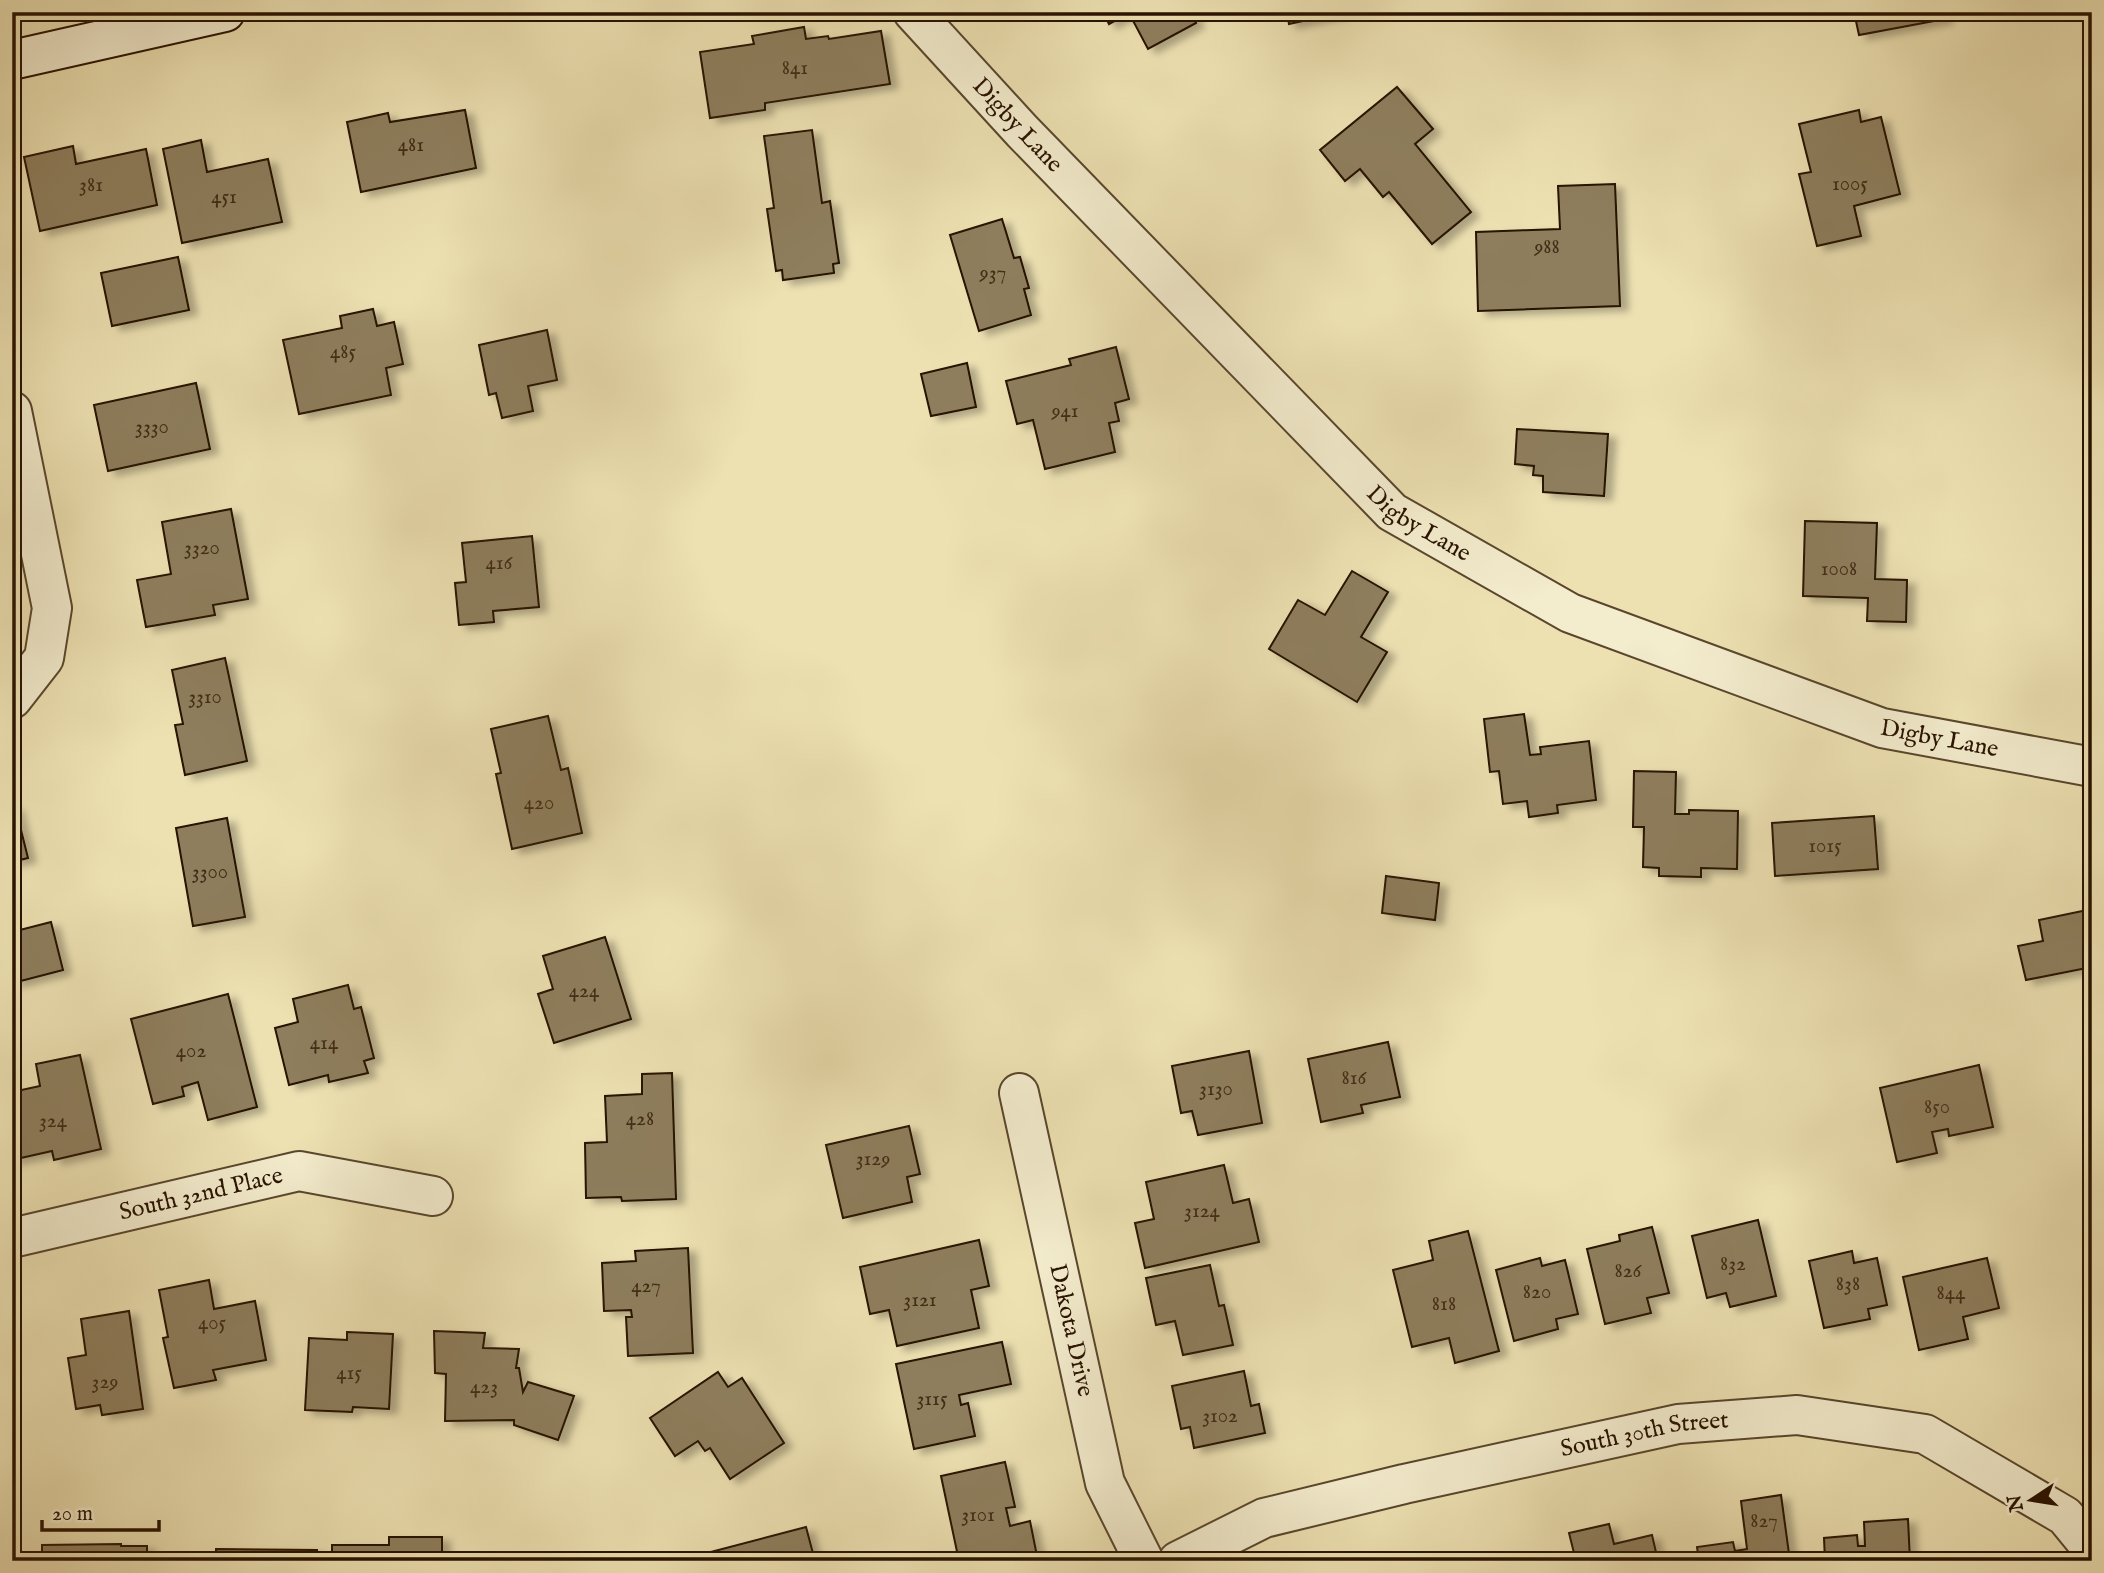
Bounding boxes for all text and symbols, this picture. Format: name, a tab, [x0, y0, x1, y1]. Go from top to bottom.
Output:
house number: 841	[782, 55, 808, 82]
street label: Digby Lane	[965, 71, 1070, 179]
house number: 481	[398, 132, 424, 159]
house number: 1005	[1832, 171, 1868, 198]
house number: 381	[79, 172, 103, 199]
house number: 451	[211, 184, 237, 211]
house number: 988	[1533, 234, 1560, 261]
house number: 937	[979, 260, 1006, 287]
house number: 485	[330, 339, 356, 366]
house number: 941	[1050, 398, 1079, 425]
house number: 3330	[135, 414, 169, 441]
street label: Digby Lane	[1359, 479, 1476, 569]
house number: 3320	[184, 535, 220, 562]
house number: 416	[486, 550, 514, 577]
house number: 1008	[1821, 556, 1857, 583]
house number: 3310	[188, 684, 222, 711]
street label: Digby Lane	[1878, 712, 2001, 765]
house number: 420	[524, 790, 554, 817]
house number: 1015	[1808, 833, 1842, 860]
house number: 3300	[192, 859, 228, 886]
house number: 424	[569, 978, 600, 1005]
house number: 414	[310, 1030, 339, 1057]
house number: 402	[176, 1038, 206, 1065]
house number: 816	[1342, 1065, 1368, 1092]
house number: 3130	[1199, 1076, 1233, 1103]
house number: 850	[1924, 1094, 1950, 1121]
house number: 428	[626, 1106, 654, 1133]
house number: 324	[39, 1108, 68, 1135]
house number: 3129	[856, 1146, 890, 1173]
street label: South 32nd Place	[116, 1160, 286, 1228]
house number: 3124	[1184, 1198, 1221, 1225]
house number: 832	[1720, 1251, 1746, 1278]
house number: 826	[1615, 1258, 1643, 1285]
street label: Dakota Drive	[1042, 1261, 1101, 1400]
house number: 838	[1836, 1271, 1860, 1298]
house number: 427	[631, 1273, 661, 1300]
house number: 820	[1523, 1279, 1551, 1306]
house number: 844	[1937, 1280, 1966, 1307]
house number: 3121	[903, 1287, 937, 1314]
house number: 818	[1432, 1291, 1456, 1318]
house number: 405	[198, 1310, 227, 1337]
house number: 415	[336, 1360, 362, 1387]
house number: 329	[92, 1369, 118, 1396]
house number: 423	[470, 1374, 498, 1401]
house number: 3115	[916, 1386, 948, 1413]
house number: 3102	[1202, 1403, 1238, 1430]
street label: South 30th Street	[1557, 1405, 1730, 1465]
north arrow	[1996, 1464, 2066, 1534]
scale bar	[42, 1489, 159, 1533]
text: N	[2003, 1492, 2030, 1515]
text: 20 m	[52, 1501, 93, 1528]
house number: 3101	[961, 1502, 995, 1529]
house number: 827	[1750, 1508, 1778, 1535]

